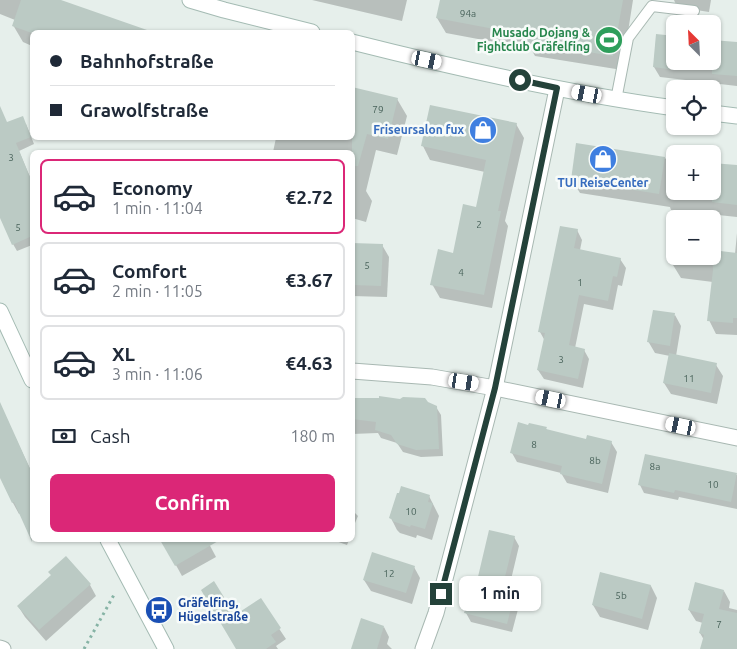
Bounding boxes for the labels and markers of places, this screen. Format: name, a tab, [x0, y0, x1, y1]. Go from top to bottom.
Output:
sports icon: Musado Dojang & Fightclub Gräfelfing	[594, 25, 624, 55]
place label: Musado Dojang & Fightclub Gräfelfing	[477, 26, 591, 53]
shop icon: Friseursalon fux	[468, 115, 498, 145]
place label: Friseursalon fux	[373, 123, 464, 136]
shop icon: TUI ReiseCenter	[588, 144, 618, 174]
place label: TUI ReiseCenter	[558, 176, 648, 189]
bus stop icon: Gräfelfing, Hügelstraße	[144, 595, 174, 625]
place label: Gräfelfing, Hügelstraße	[178, 596, 248, 623]

